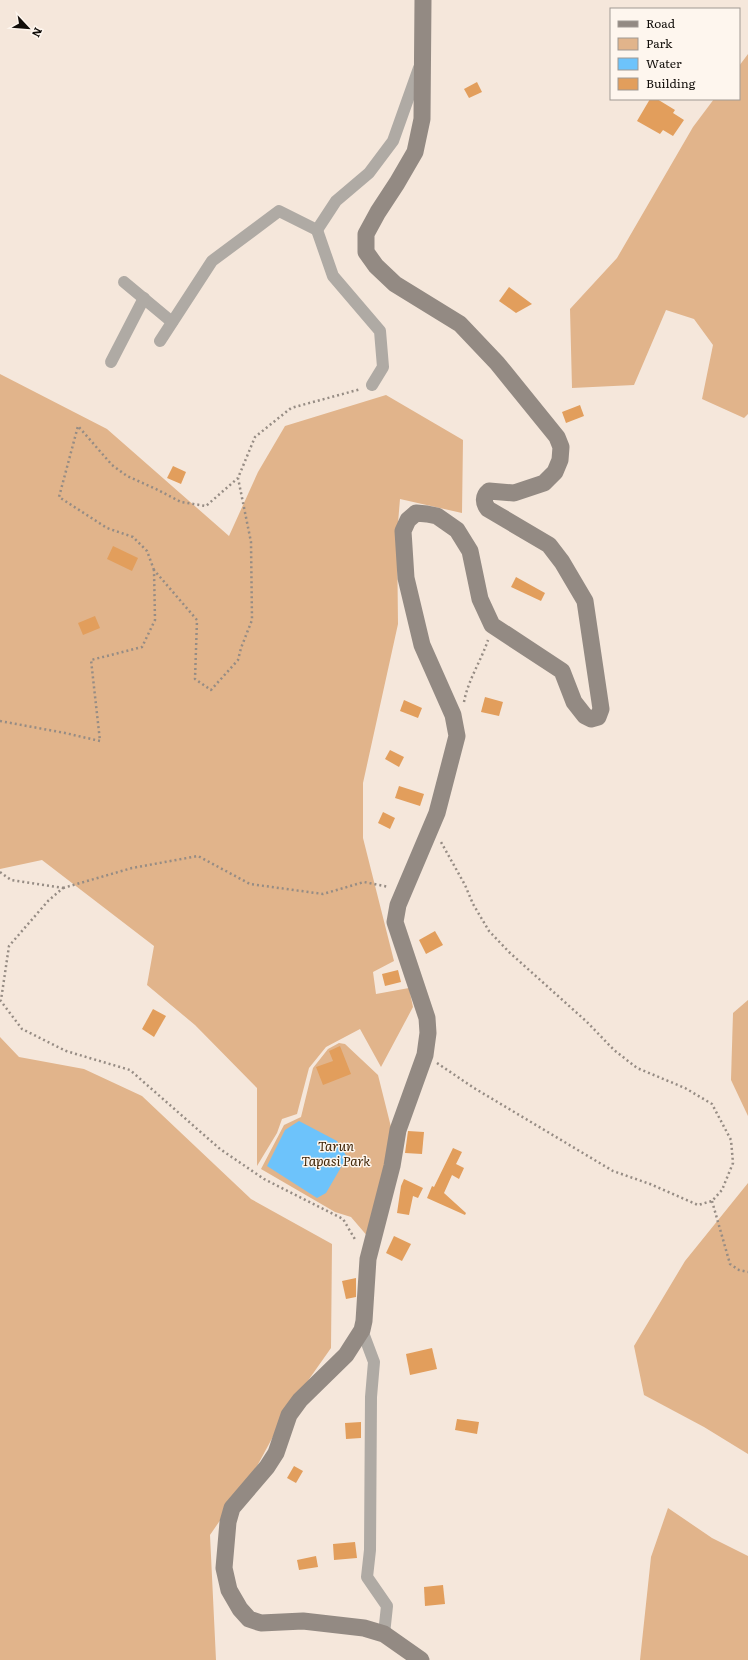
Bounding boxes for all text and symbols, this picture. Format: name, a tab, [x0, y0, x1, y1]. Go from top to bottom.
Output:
north arrow	[8, 8, 48, 48]
legend	[610, 8, 740, 100]
text: Road	[646, 14, 676, 32]
text: N	[29, 25, 47, 40]
text: Park	[646, 34, 673, 52]
text: Water	[646, 54, 682, 72]
text: Building	[646, 74, 696, 92]
park label: Tarun Tapasi Park	[302, 1136, 371, 1170]

